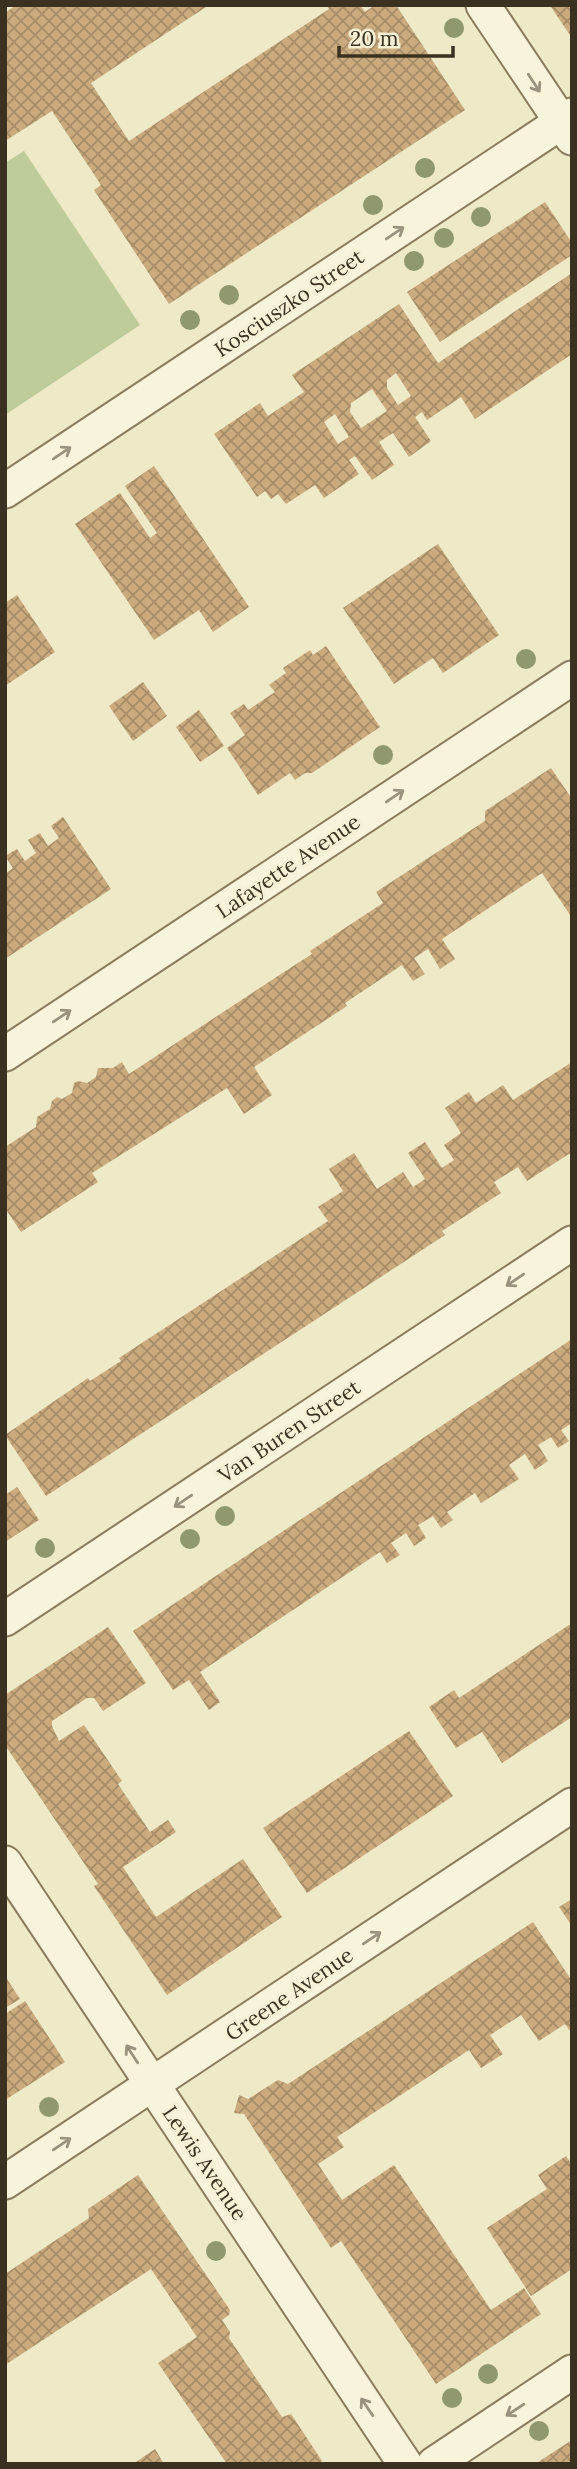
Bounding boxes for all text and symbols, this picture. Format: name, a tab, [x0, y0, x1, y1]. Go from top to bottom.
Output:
scale bar	[339, 14, 453, 58]
text: 20 m	[350, 25, 399, 52]
one-way arrow	[528, 72, 542, 92]
one-way arrow	[385, 226, 404, 240]
street label: Kosciuszko Street	[209, 243, 370, 363]
one-way arrow	[52, 446, 71, 460]
one-way arrow	[384, 788, 404, 802]
street label: Lafayette Avenue	[211, 808, 365, 924]
one-way arrow	[52, 1009, 71, 1024]
one-way arrow	[506, 1273, 525, 1288]
street label: Van Buren Street	[212, 1373, 366, 1489]
one-way arrow	[173, 1494, 193, 1508]
one-way arrow	[362, 1931, 381, 1945]
street label: Greene Avenue	[220, 1941, 358, 2047]
one-way arrow	[125, 2045, 140, 2064]
street label: Lewis Avenue	[157, 2100, 253, 2226]
one-way arrow	[52, 2137, 71, 2151]
one-way arrow	[360, 2398, 374, 2417]
one-way arrow	[506, 2403, 525, 2417]

